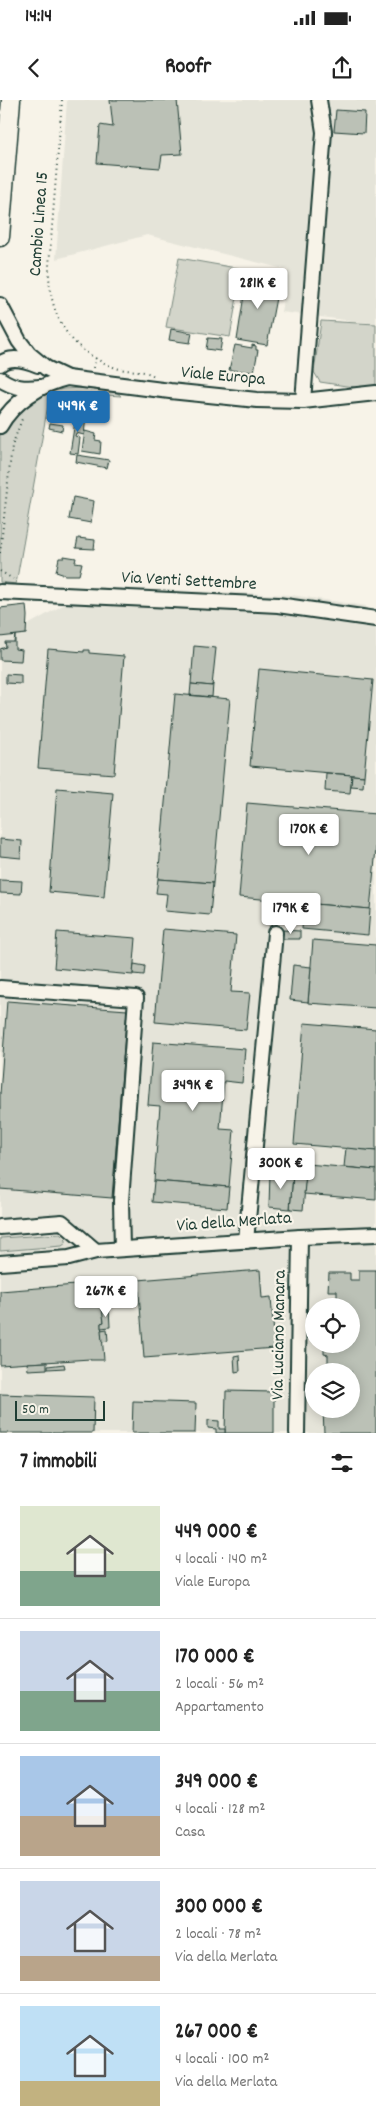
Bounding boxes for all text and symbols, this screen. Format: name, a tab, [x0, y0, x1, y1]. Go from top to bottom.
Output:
text: 14:14	[25, 4, 52, 31]
text: Roofr	[165, 52, 211, 83]
icon: back	[20, 54, 48, 82]
icon: share	[328, 54, 356, 82]
street label: Cambio Linea 15	[24, 171, 56, 277]
pin: 281K €	[217, 268, 299, 310]
text: 281K €	[240, 272, 276, 295]
street label: Viale Europa	[180, 361, 267, 393]
pin: 449K €	[37, 390, 119, 433]
text: 449K €	[58, 395, 98, 418]
street label: Via Venti Settembre	[121, 566, 257, 598]
pin: 170K €	[268, 814, 350, 856]
text: 170K €	[290, 818, 328, 841]
pin: 179K €	[250, 892, 332, 935]
text: 179K €	[273, 897, 309, 920]
pin: 349K €	[152, 1070, 234, 1112]
text: 349K €	[172, 1074, 214, 1097]
pin: 300K €	[240, 1148, 322, 1190]
text: 300K €	[259, 1152, 303, 1175]
street label: Via della Merlata	[176, 1206, 293, 1239]
street label: Via Luciano Manara	[266, 1269, 294, 1400]
pin: 267K €	[65, 1276, 147, 1318]
text: 267K €	[86, 1280, 126, 1303]
map controls	[305, 1298, 360, 1418]
button: locate	[305, 1298, 360, 1353]
button: layers	[305, 1363, 360, 1418]
scale bar	[15, 1398, 105, 1421]
text: 50 m	[22, 1400, 49, 1420]
text: 7 immobili	[20, 1448, 97, 1478]
icon: filters	[328, 1449, 356, 1477]
text: 449 000 €	[175, 1518, 258, 1548]
icon: home	[60, 1526, 120, 1586]
text: 4 locali · 140 m²	[175, 1548, 267, 1571]
text: Viale Europa	[175, 1571, 250, 1594]
text: 170 000 €	[175, 1643, 255, 1673]
icon: home	[60, 1651, 120, 1711]
text: 2 locali · 56 m²	[175, 1673, 264, 1696]
text: Appartamento	[175, 1696, 264, 1719]
text: 349 000 €	[175, 1768, 258, 1798]
icon: home	[60, 1776, 120, 1836]
text: 4 locali · 128 m²	[175, 1798, 265, 1821]
text: Casa	[175, 1821, 205, 1844]
text: 300 000 €	[175, 1893, 263, 1923]
icon: home	[60, 1901, 120, 1961]
text: 2 locali · 78 m²	[175, 1923, 261, 1946]
text: Via della Merlata	[175, 1946, 277, 1969]
text: 267 000 €	[175, 2018, 258, 2048]
icon: home	[60, 2026, 120, 2086]
text: 4 locali · 100 m²	[175, 2048, 269, 2071]
text: Via della Merlata	[175, 2071, 277, 2094]

